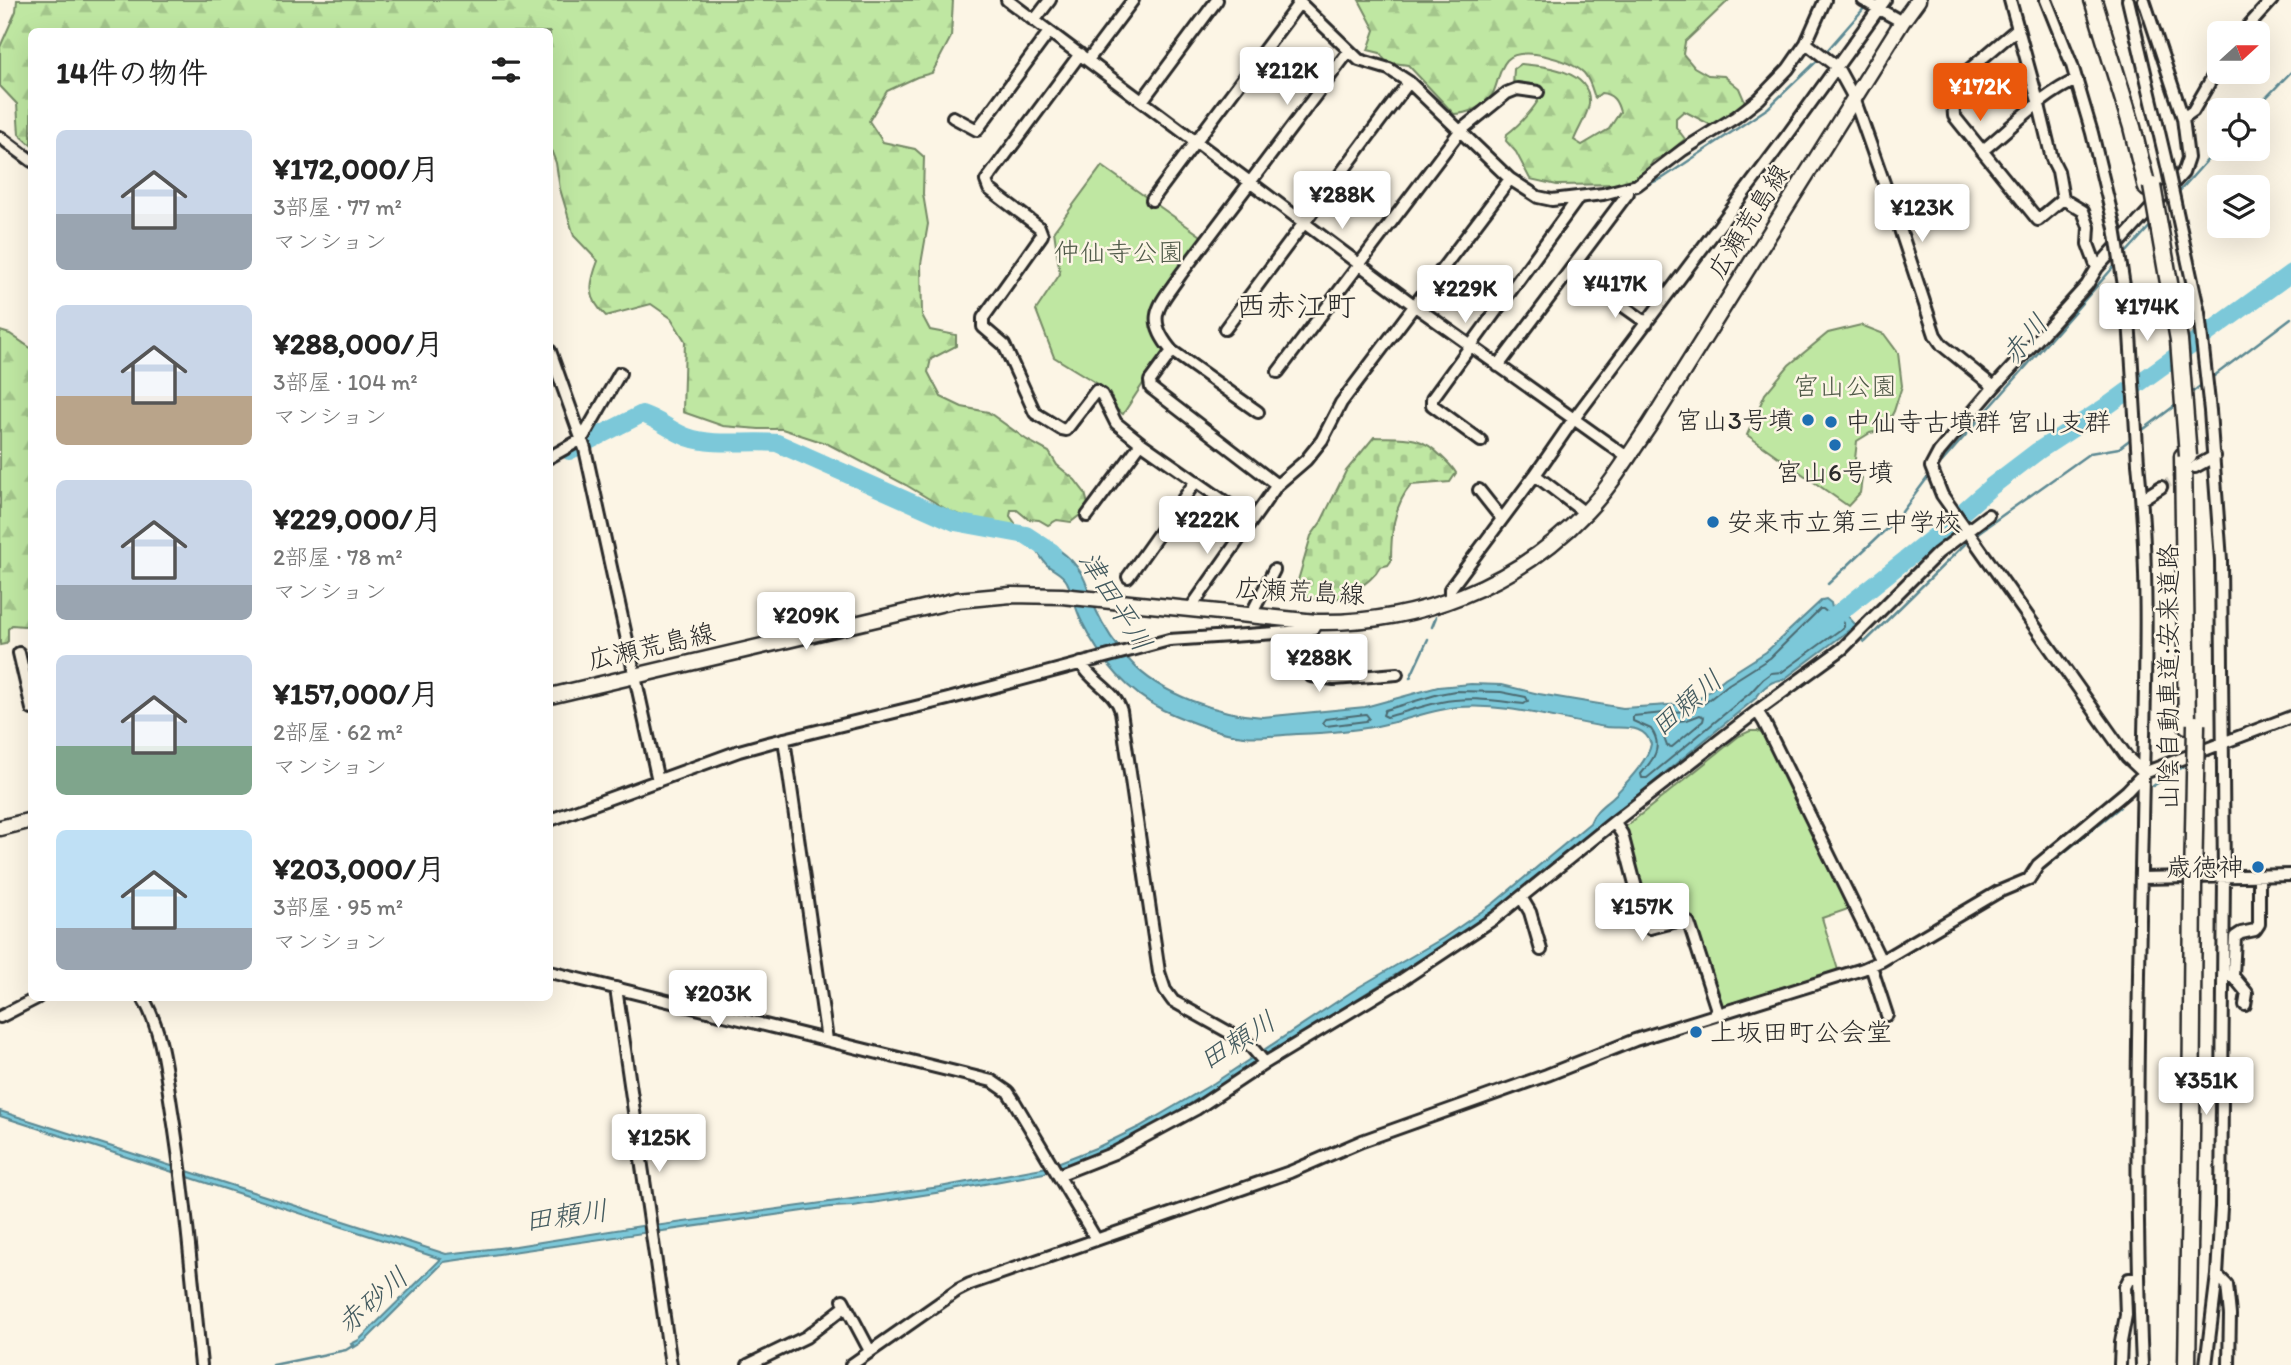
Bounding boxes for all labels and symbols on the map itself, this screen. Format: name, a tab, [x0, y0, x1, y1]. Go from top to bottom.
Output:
north arrow	[2207, 21, 2270, 84]
pin: ¥212K	[1238, 48, 1336, 107]
pin: ¥172K	[1931, 64, 2029, 123]
street label: 広瀬荒島線	[1700, 157, 1796, 285]
pin: ¥288K	[1293, 172, 1391, 231]
pin: ¥123K	[1873, 184, 1971, 244]
park label: 仲仙寺公園	[1054, 236, 1184, 268]
pin: ¥417K	[1566, 260, 1664, 320]
pin: ¥229K	[1416, 266, 1514, 325]
pin: ¥174K	[2098, 284, 2196, 343]
district label: 西赤江町	[1236, 287, 1356, 324]
water label: 赤川	[1993, 307, 2055, 371]
park label: 宮山公園	[1793, 370, 1897, 402]
place label: 宮山3号墳	[1676, 404, 1794, 436]
place label: 中仙寺古墳群 宮山支群	[1845, 406, 2111, 438]
marker: 宮山3号墳	[1800, 412, 1816, 428]
marker: 中仙寺古墳群 宮山支群	[1823, 414, 1839, 430]
marker: 宮山6号墳	[1827, 437, 1843, 453]
place label: 宮山6号墳	[1776, 456, 1894, 488]
pin: ¥222K	[1158, 496, 1256, 556]
place label: 安来市立第三中学校	[1727, 506, 1961, 538]
marker: 安来市立第三中学校	[1705, 514, 1721, 530]
water label: 津田平川	[1072, 544, 1160, 658]
street label: 山陰自動車道;安来道路	[2152, 544, 2184, 810]
street label: 広瀬荒島線	[1234, 572, 1366, 610]
pin: ¥209K	[757, 592, 855, 652]
street label: 広瀬荒島線	[584, 616, 718, 676]
pin: ¥288K	[1270, 634, 1368, 694]
water label: 田頼川	[1643, 663, 1729, 743]
place label: 歳徳神	[2166, 851, 2244, 883]
marker: 歳徳神	[2250, 859, 2266, 875]
pin: ¥157K	[1593, 884, 1691, 943]
pin: ¥203K	[669, 970, 767, 1030]
water label: 田頼川	[1192, 1003, 1282, 1077]
place label: 上坂田町公会堂	[1710, 1016, 1892, 1048]
marker: 上坂田町公会堂	[1688, 1024, 1704, 1040]
pin: ¥351K	[2157, 1058, 2255, 1117]
pin: ¥125K	[610, 1114, 708, 1174]
water label: 田頼川	[522, 1192, 610, 1238]
water label: 赤砂川	[329, 1260, 415, 1340]

